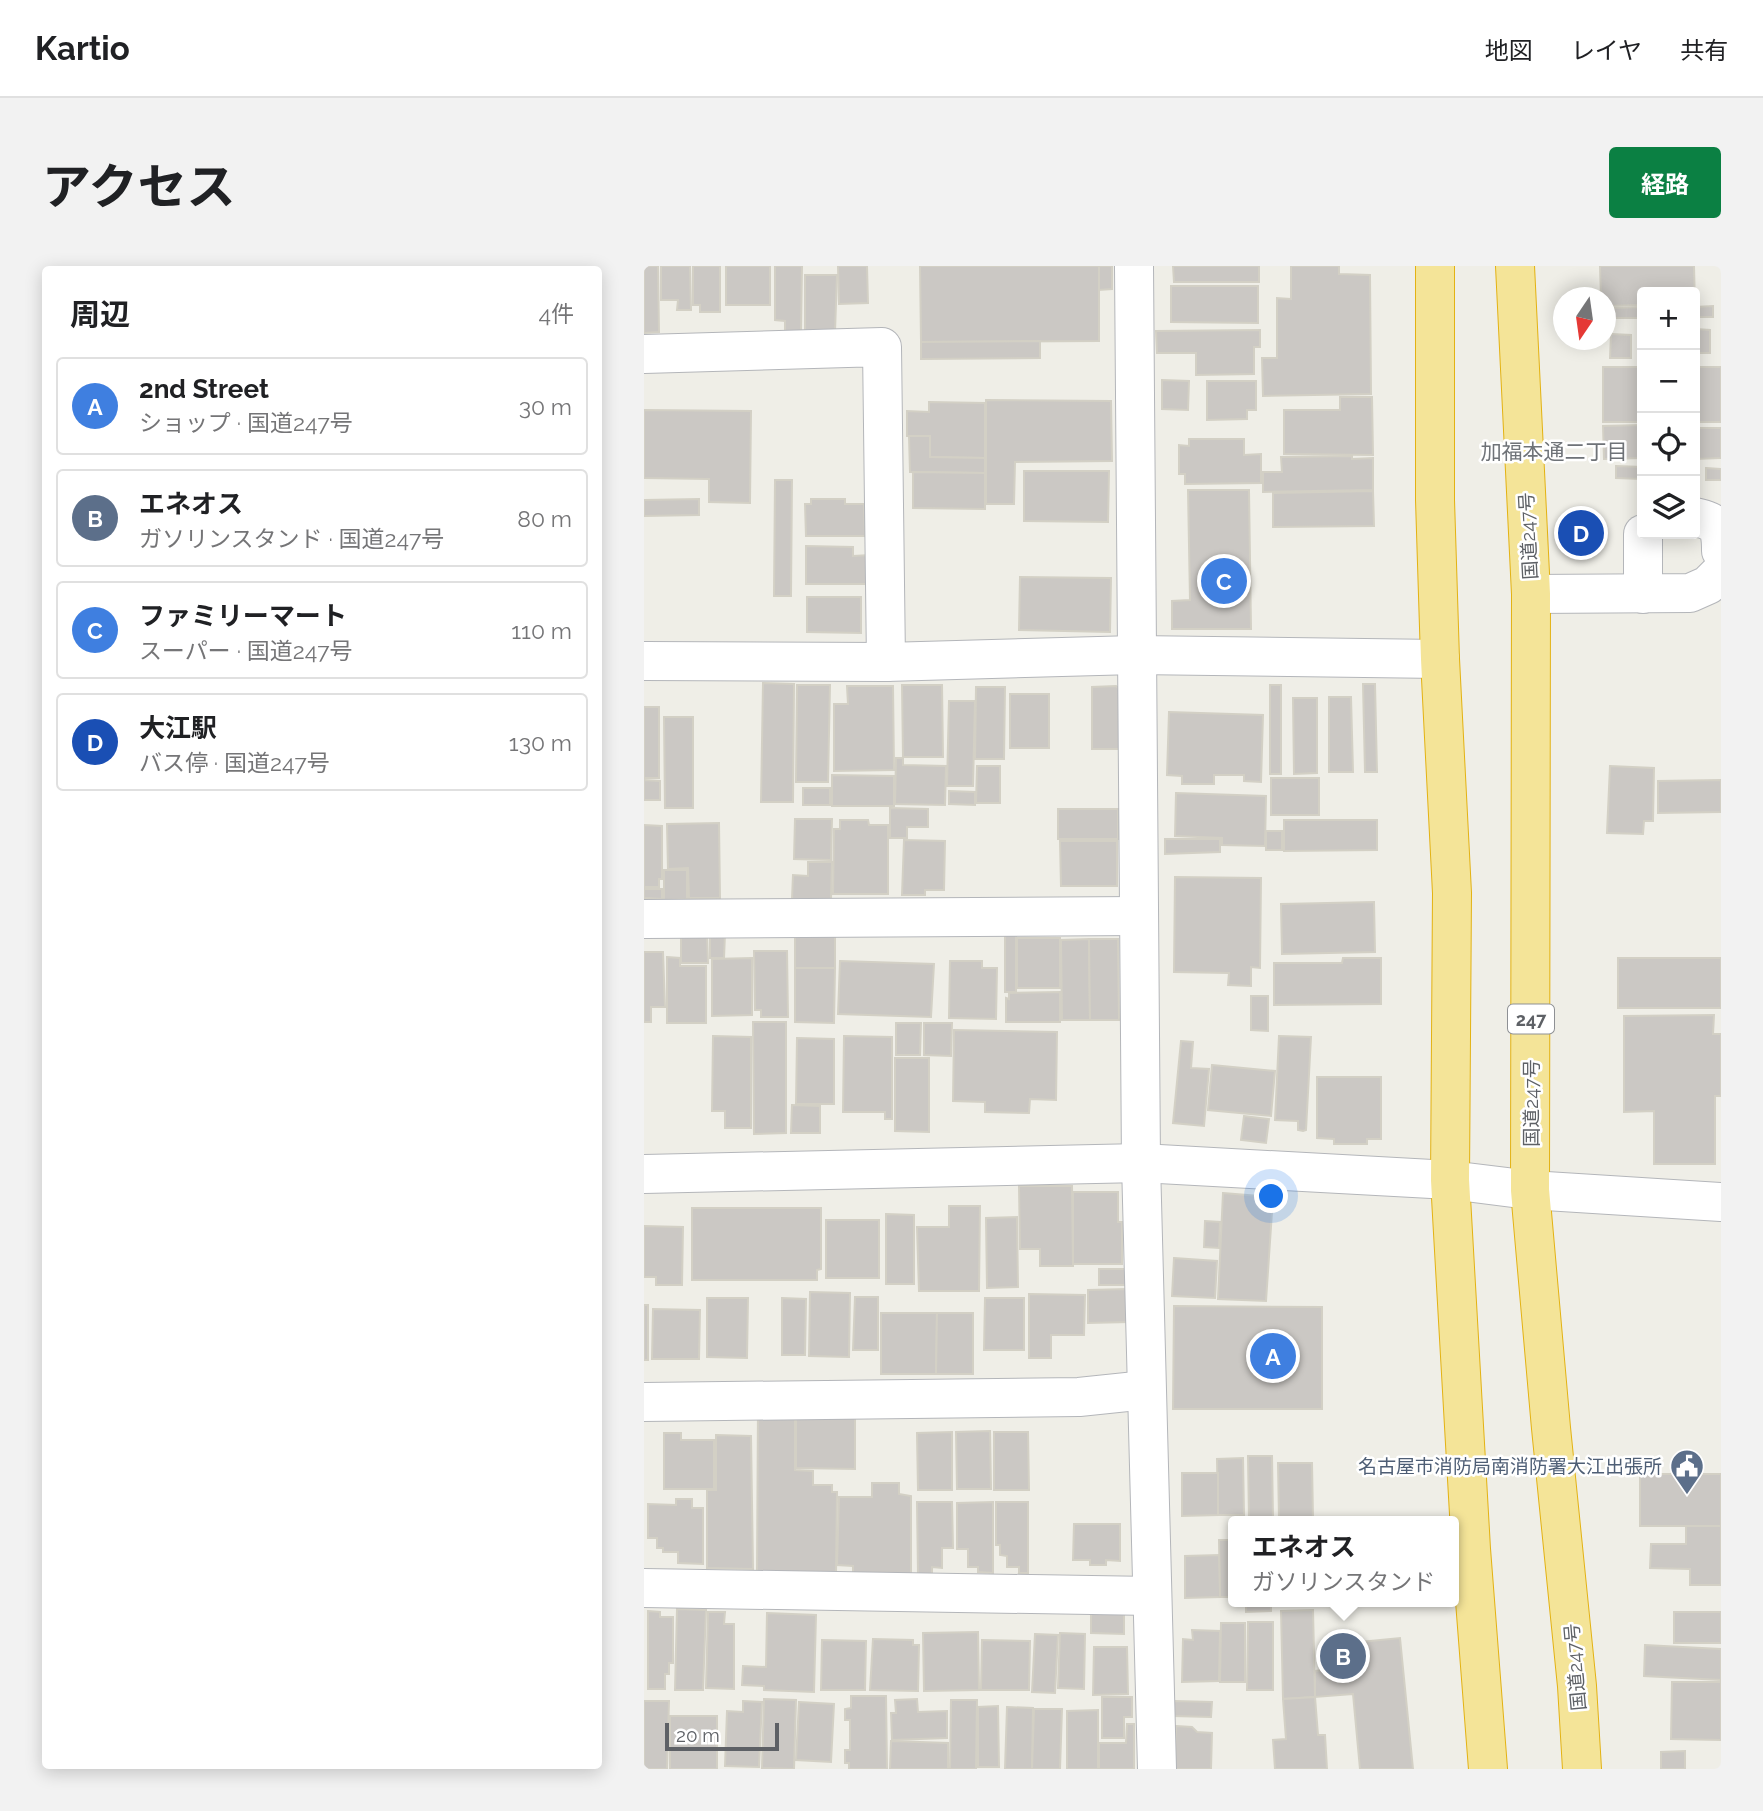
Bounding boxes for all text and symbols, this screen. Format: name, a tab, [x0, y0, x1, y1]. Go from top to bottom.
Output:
text: Kartio	[35, 29, 130, 68]
text: 地図	[1485, 36, 1533, 65]
text: レイヤ	[1571, 36, 1642, 65]
text: 共有	[1680, 36, 1728, 65]
button: 経路	[1609, 147, 1721, 218]
text: アクセス	[42, 158, 236, 215]
north arrow	[1553, 287, 1616, 350]
map controls	[1637, 287, 1700, 539]
button: +	[1637, 287, 1700, 350]
text: 周辺	[70, 297, 130, 332]
text: 4件	[538, 300, 574, 327]
button: −	[1637, 350, 1700, 413]
text: 2nd Street	[139, 374, 269, 404]
text: A	[87, 393, 103, 420]
text: 30 m	[519, 393, 572, 420]
text: ショップ · 国道247号	[139, 409, 353, 436]
button: locate	[1637, 413, 1700, 476]
district label: 加福本通二丁目	[1481, 439, 1628, 464]
button: layers	[1637, 476, 1700, 539]
text: エネオス	[139, 489, 243, 519]
street label: 国道247号	[1515, 492, 1541, 580]
text: B	[87, 505, 103, 532]
text: 80 m	[517, 505, 572, 532]
pin: D	[1558, 507, 1604, 559]
text: ガソリンスタンド · 国道247号	[139, 525, 444, 552]
pin: C	[1201, 555, 1247, 607]
text: ファミリーマート	[139, 601, 347, 631]
text: C	[87, 617, 103, 644]
text: 110 m	[511, 617, 572, 644]
text: スーパー · 国道247号	[139, 637, 353, 664]
text: 大江駅	[139, 713, 217, 743]
text: D	[87, 729, 103, 756]
text: 130 m	[509, 729, 572, 756]
text: バス停 · 国道247号	[139, 749, 330, 776]
road number: 247	[1508, 1004, 1554, 1034]
street label: 国道247号	[1520, 1059, 1542, 1147]
your location	[1254, 1179, 1288, 1213]
pin: A	[1250, 1330, 1296, 1382]
public building icon: 名古屋市消防局南消防署大江出張所	[1668, 1447, 1706, 1496]
place label: 名古屋市消防局南消防署大江出張所	[1358, 1455, 1662, 1477]
popup	[1228, 1516, 1459, 1607]
text: エネオス	[1252, 1532, 1356, 1562]
text: ガソリンスタンド	[1252, 1568, 1435, 1595]
street label: 国道247号	[1560, 1623, 1590, 1711]
pin: B	[1320, 1630, 1366, 1682]
scale bar	[665, 1720, 779, 1752]
text: 20 m	[676, 1724, 720, 1746]

